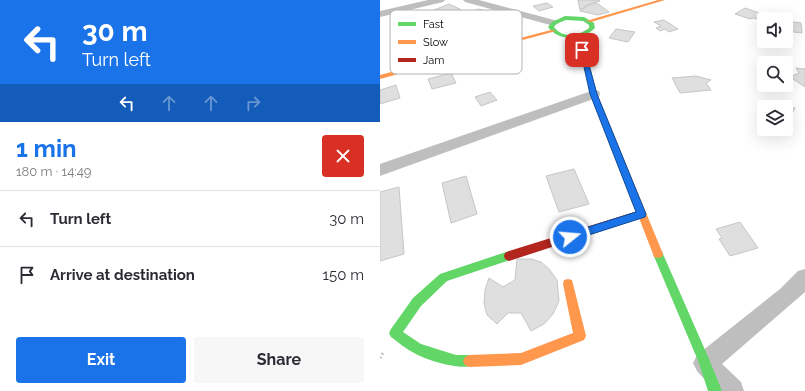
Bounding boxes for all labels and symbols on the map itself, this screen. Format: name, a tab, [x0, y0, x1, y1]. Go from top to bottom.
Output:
legend	[390, 10, 522, 74]
text: Fast	[423, 18, 444, 31]
pin	[565, 33, 599, 67]
text: Slow	[423, 36, 448, 49]
text: Jam	[423, 54, 444, 67]
position arrow	[549, 216, 591, 258]

